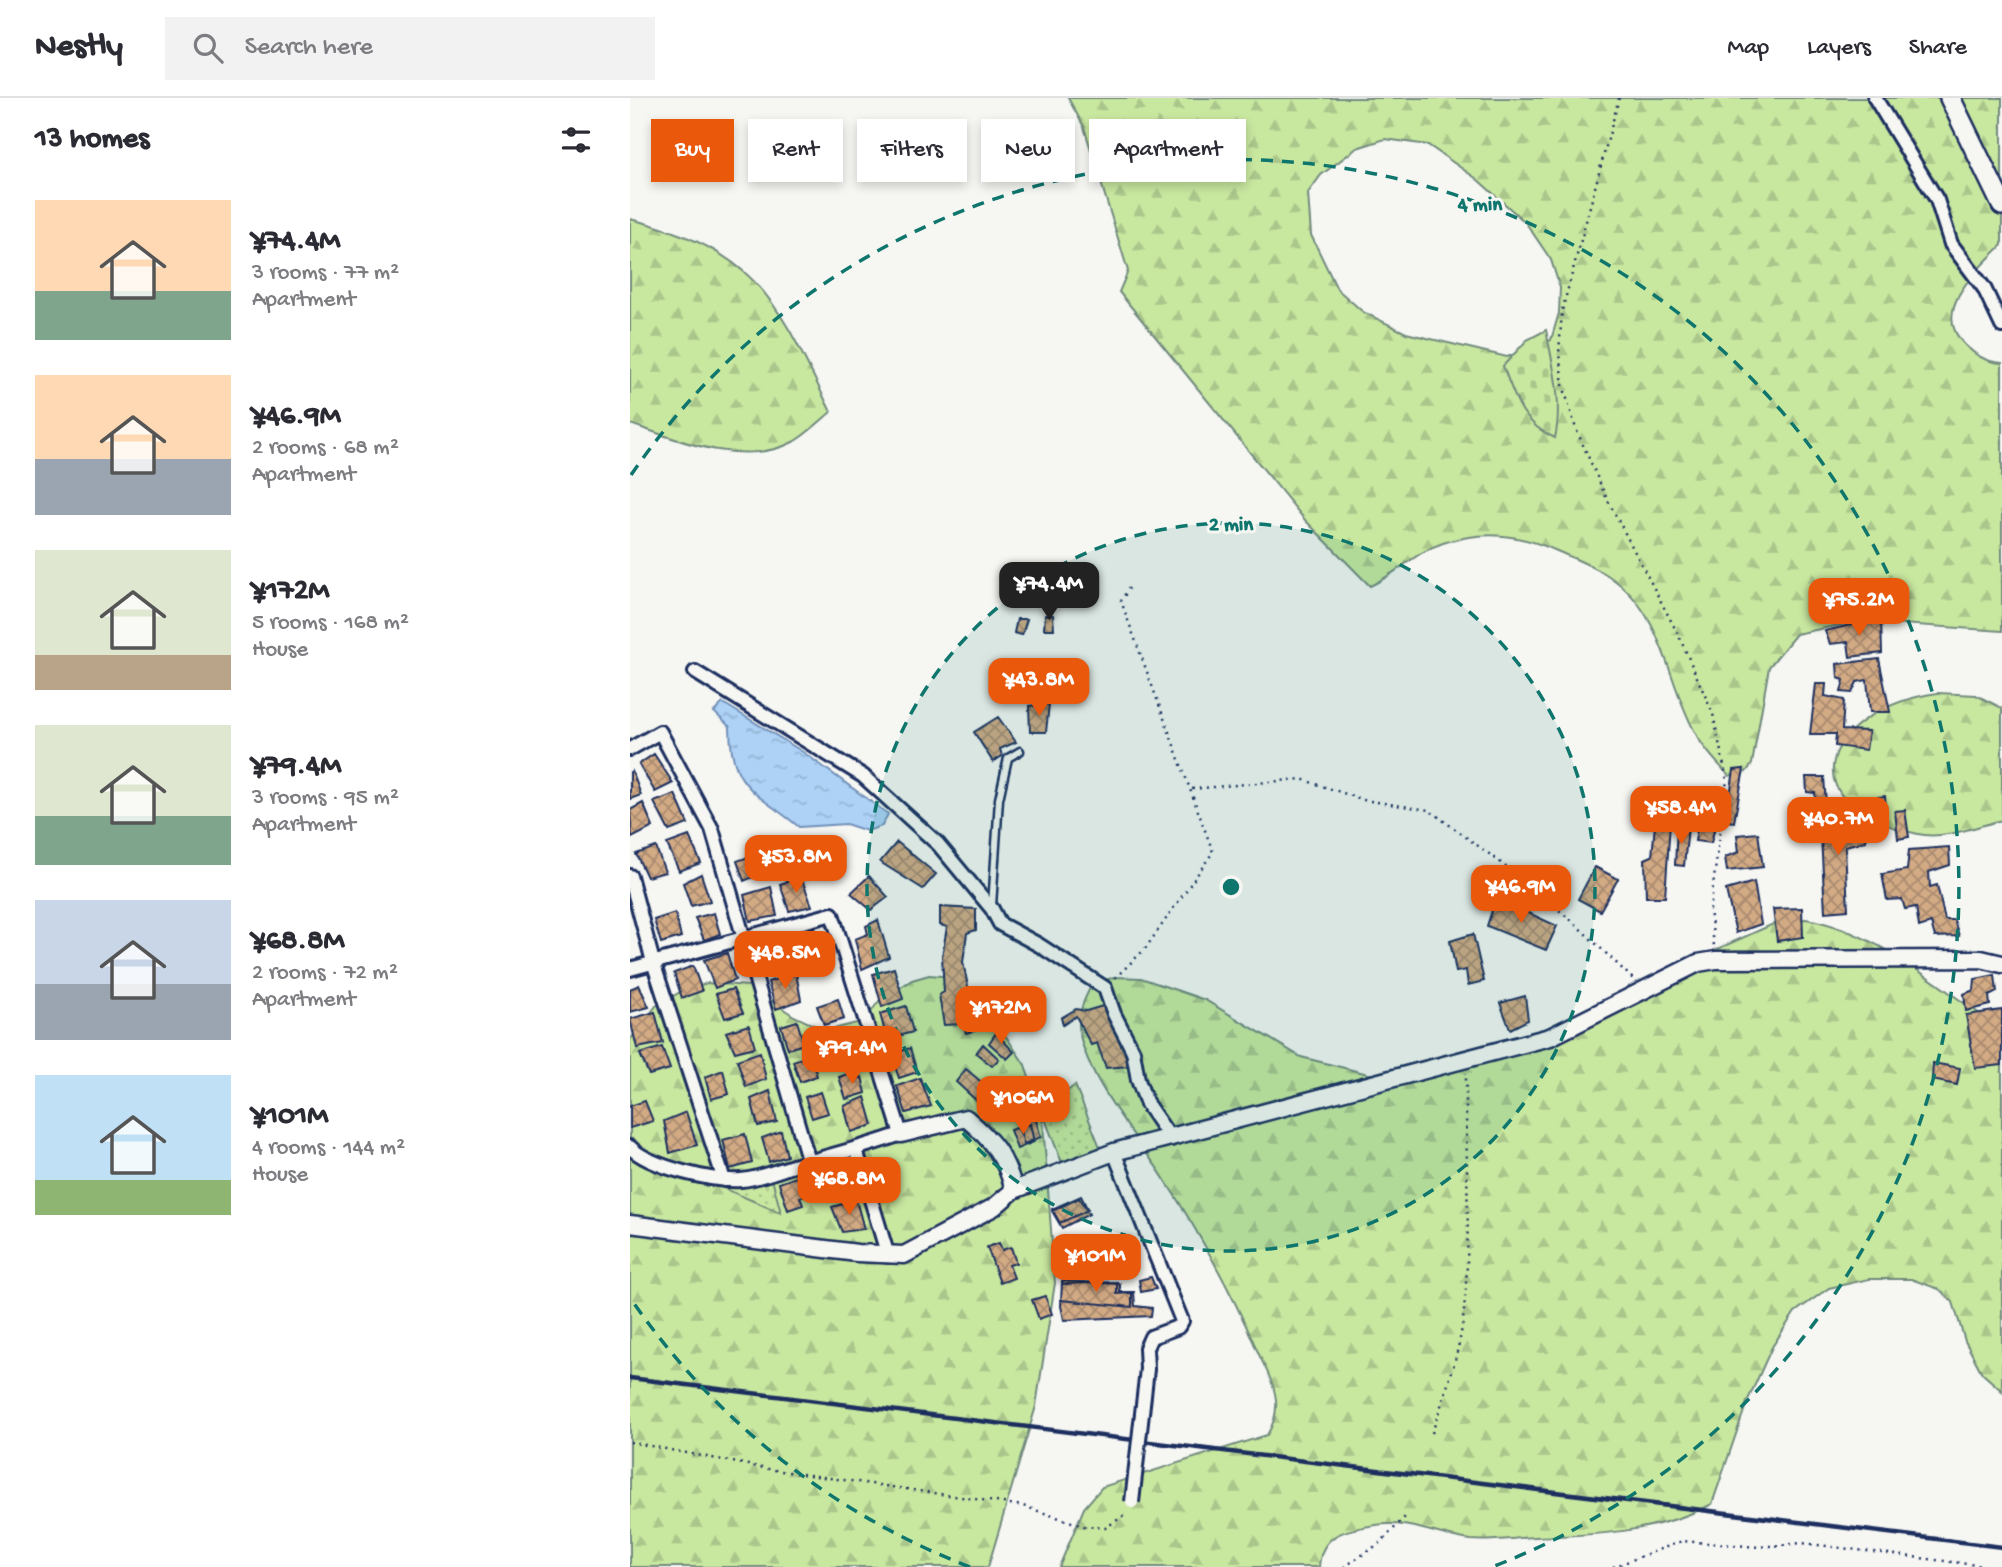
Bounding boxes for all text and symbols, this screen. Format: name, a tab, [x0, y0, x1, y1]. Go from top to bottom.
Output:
search box	[165, 17, 655, 80]
text: Nestly	[35, 29, 123, 67]
icon: search	[189, 29, 227, 67]
text: Search here	[245, 33, 373, 64]
text: Map	[1727, 34, 1769, 63]
text: Layers	[1807, 34, 1871, 63]
text: Share	[1909, 34, 1967, 63]
chip: Buy	[651, 119, 734, 182]
chip: Rent	[748, 119, 843, 182]
chip: Filters	[857, 119, 967, 182]
chip: New	[981, 119, 1075, 182]
chip: Apartment	[1089, 119, 1246, 182]
icon: filters	[557, 121, 595, 159]
text: 13 homes	[35, 123, 149, 158]
text: 4 min	[1457, 194, 1503, 219]
text: ¥74.4M	[252, 225, 340, 260]
icon: home	[91, 228, 175, 312]
text: 3 rooms · 77 m²	[252, 260, 399, 287]
text: Apartment	[252, 287, 356, 314]
text: ¥46.9M	[252, 400, 341, 435]
icon: home	[91, 403, 175, 487]
text: 2 rooms · 68 m²	[252, 435, 399, 462]
text: Apartment	[252, 462, 356, 489]
text: 2 min	[1209, 514, 1254, 539]
pin: ¥74.4M	[992, 562, 1106, 622]
text: ¥74.4M	[1015, 571, 1083, 598]
text: ¥172M	[252, 575, 329, 610]
icon: home	[91, 578, 175, 662]
pin: ¥75.2M	[1802, 578, 1916, 638]
text: ¥75.2M	[1824, 587, 1894, 614]
text: 5 rooms · 168 m²	[252, 610, 409, 637]
text: House	[252, 637, 308, 664]
pin: ¥43.8M	[982, 658, 1096, 718]
text: ¥43.8M	[1004, 667, 1074, 694]
text: ¥79.4M	[252, 750, 341, 785]
icon: home	[91, 753, 175, 837]
text: 3 rooms · 95 m²	[252, 785, 399, 812]
pin: ¥58.4M	[1624, 786, 1738, 846]
text: ¥58.4M	[1646, 795, 1716, 822]
pin: ¥40.7M	[1781, 798, 1895, 857]
text: ¥40.7M	[1803, 806, 1873, 833]
text: Apartment	[252, 812, 356, 839]
pin: ¥53.8M	[739, 836, 853, 895]
text: ¥53.8M	[761, 844, 831, 871]
pin: ¥46.9M	[1464, 866, 1578, 925]
text: ¥46.9M	[1487, 874, 1555, 901]
centre of rings	[1219, 875, 1243, 899]
text: ¥68.8M	[252, 925, 344, 960]
icon: home	[91, 928, 175, 1012]
pin: ¥48.5M	[728, 932, 842, 991]
text: ¥48.5M	[750, 940, 820, 967]
text: 2 rooms · 72 m²	[252, 960, 398, 987]
pin: ¥172M	[952, 986, 1050, 1046]
text: Apartment	[252, 987, 356, 1014]
text: ¥172M	[971, 995, 1031, 1022]
pin: ¥79.4M	[795, 1026, 909, 1086]
text: ¥79.4M	[818, 1035, 886, 1062]
pin: ¥106M	[974, 1076, 1072, 1136]
text: ¥106M	[993, 1085, 1053, 1112]
text: ¥101M	[252, 1100, 328, 1135]
icon: home	[91, 1103, 175, 1187]
text: 4 rooms · 144 m²	[252, 1135, 405, 1162]
pin: ¥68.8M	[792, 1158, 906, 1217]
text: House	[252, 1162, 308, 1189]
text: ¥68.8M	[814, 1166, 884, 1193]
pin: ¥101M	[1047, 1234, 1145, 1294]
text: ¥101M	[1067, 1243, 1125, 1270]

